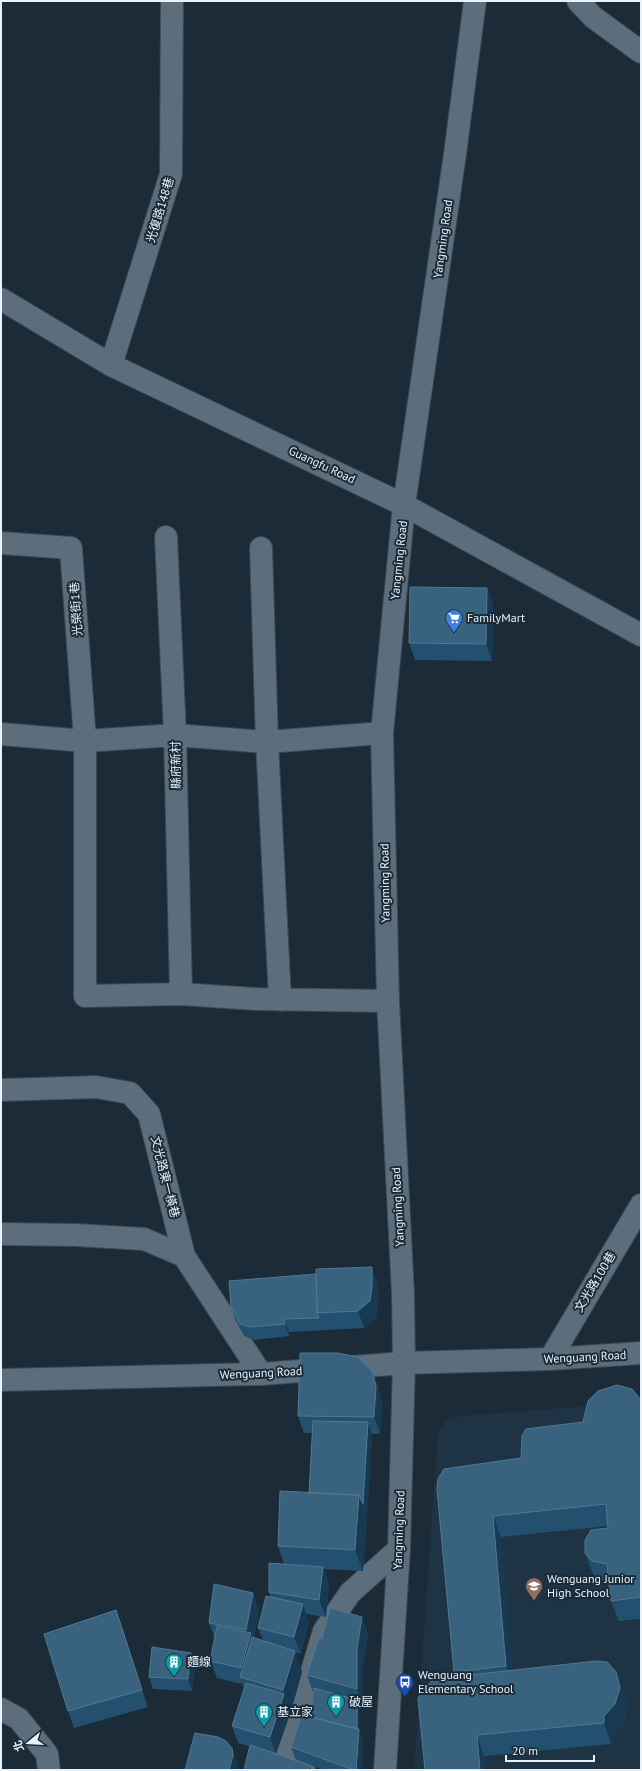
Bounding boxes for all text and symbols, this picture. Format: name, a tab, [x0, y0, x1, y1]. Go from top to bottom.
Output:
street label: 光復路148巷	[142, 175, 177, 244]
street label: Yangming Road	[430, 199, 455, 279]
street label: Guangfu Road	[287, 443, 358, 486]
street label: Yangming Road	[387, 520, 410, 600]
street label: 光榮街1巷	[66, 581, 85, 637]
supermarket icon: FamilyMart	[444, 608, 464, 633]
place label: FamilyMart	[467, 610, 525, 625]
street label: 縣府新村	[168, 740, 183, 789]
street label: Yangming Road	[376, 843, 393, 923]
street label: 文光路東一橫巷	[148, 1134, 183, 1219]
street label: Yangming Road	[388, 1167, 407, 1247]
street label: 文光路100巷	[571, 1249, 618, 1315]
street label: Wenguang Road	[543, 1347, 627, 1366]
street label: Wenguang Road	[219, 1363, 303, 1382]
street label: Yangming Road	[390, 1490, 407, 1570]
place label: Wenguang Junior High School	[547, 1571, 634, 1600]
school or university icon: Wenguang Junior High School	[524, 1576, 544, 1601]
building icon: 麵線	[164, 1652, 184, 1677]
place label: 麵線	[187, 1654, 211, 1669]
place label: Wenguang Elementary School	[418, 1667, 514, 1696]
bus stop icon: Wenguang Elementary School	[395, 1672, 415, 1697]
building icon: 破屋	[326, 1692, 346, 1717]
place label: 破屋	[349, 1694, 373, 1709]
building icon: 基立家	[254, 1702, 274, 1727]
place label: 基立家	[277, 1704, 313, 1719]
north arrow	[8, 1723, 48, 1763]
scale bar	[506, 1737, 594, 1763]
text: 北	[10, 1739, 27, 1753]
text: 20 m	[512, 1743, 538, 1758]

